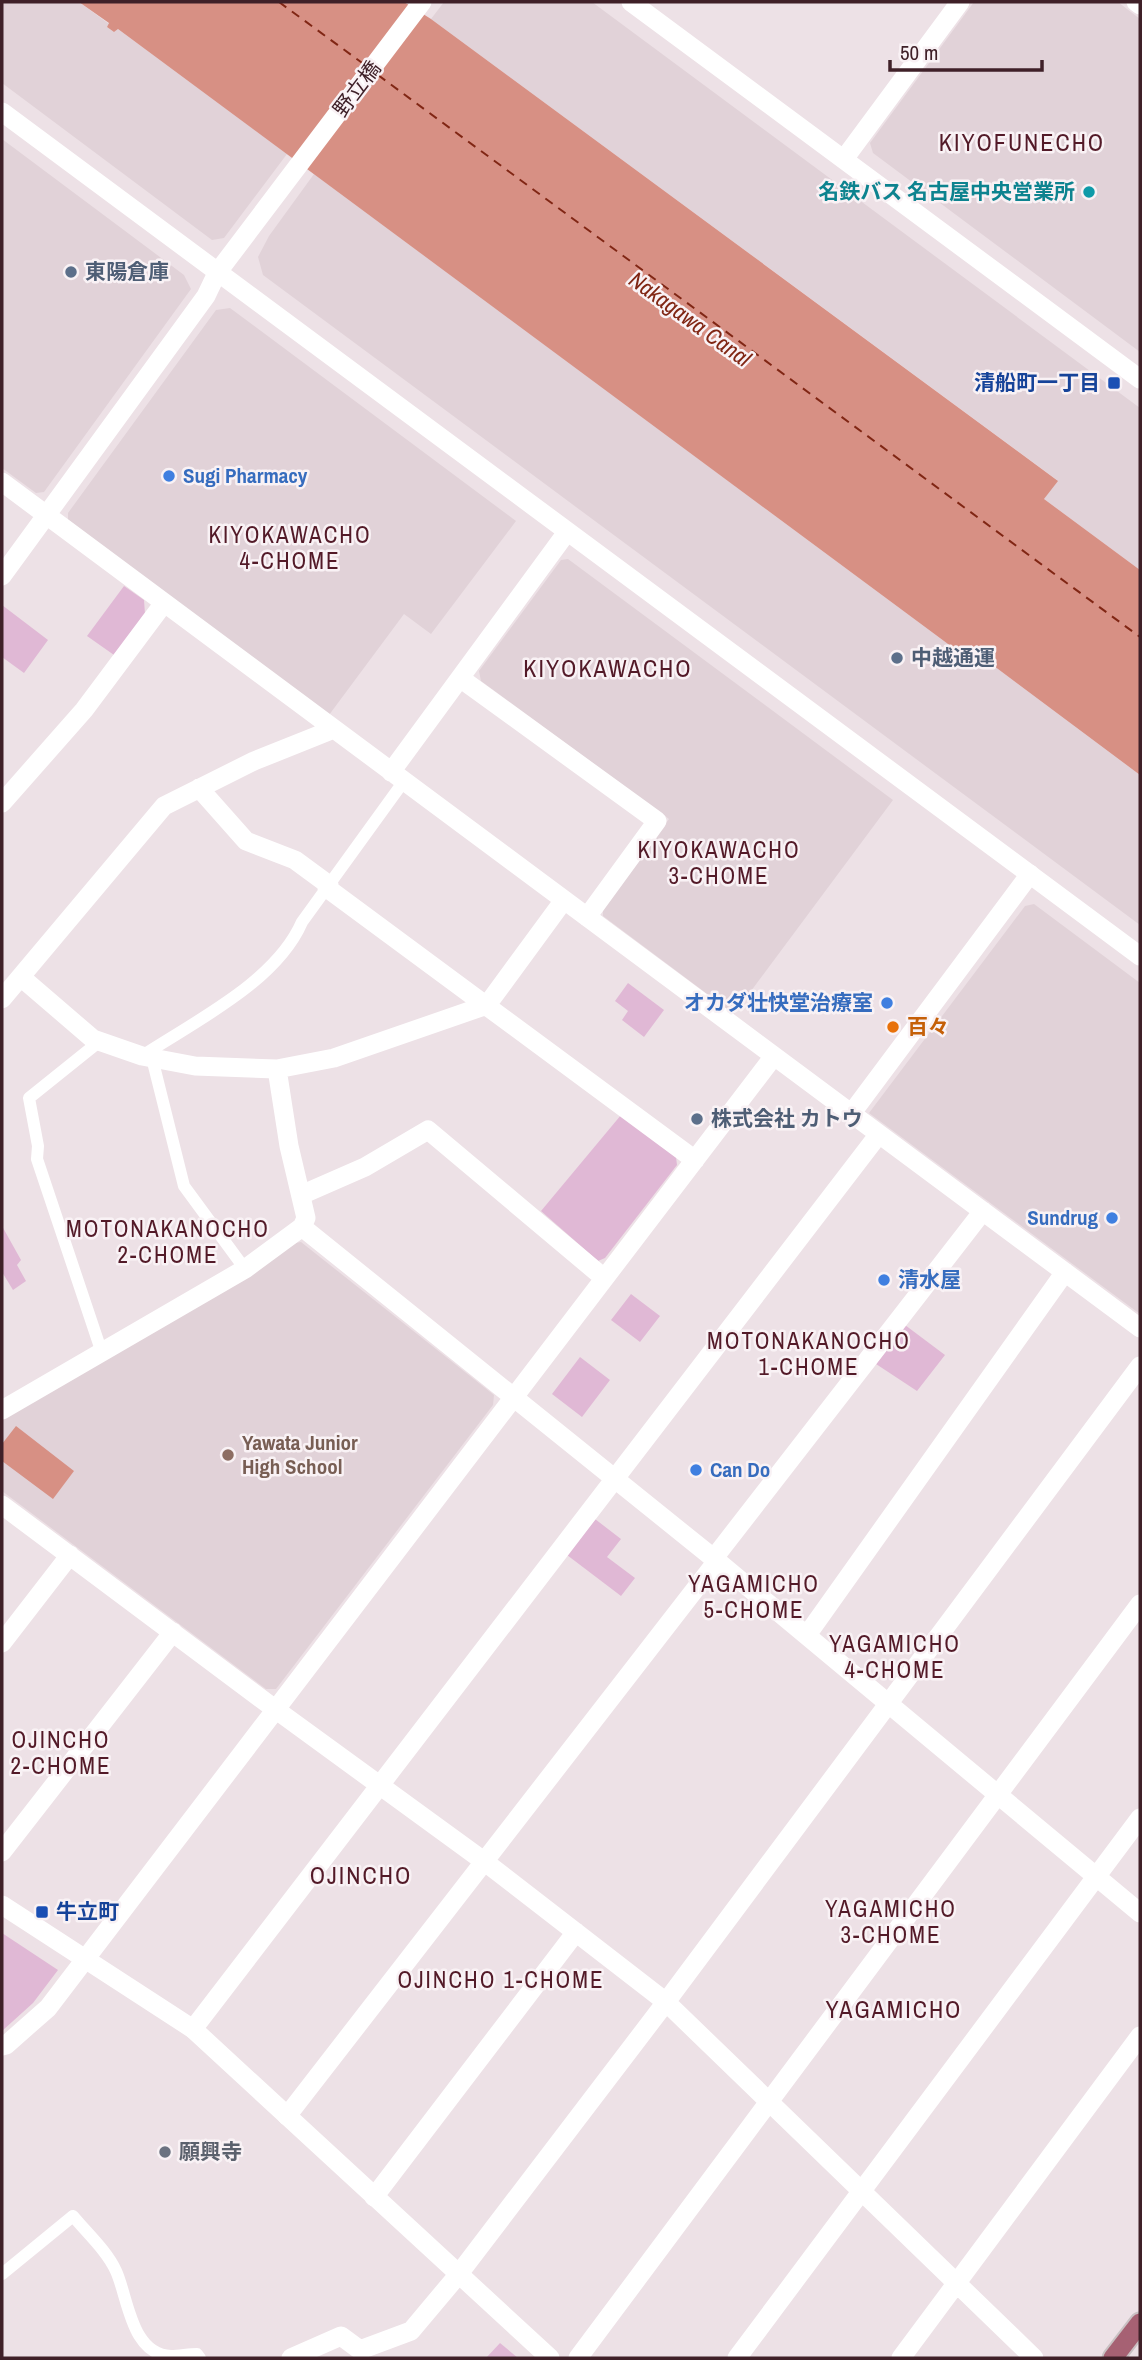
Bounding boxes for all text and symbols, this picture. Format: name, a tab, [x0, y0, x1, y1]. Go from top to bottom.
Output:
scale bar	[890, 28, 1042, 72]
text: 50 m	[900, 38, 938, 67]
street label: 野立橋	[326, 55, 387, 123]
district label: KIYOFUNECHO	[939, 126, 1105, 158]
place label: 名鉄バス 名古屋中央営業所	[818, 177, 1075, 206]
marker: 名鉄バス 名古屋中央営業所	[1081, 184, 1097, 200]
place label: 東陽倉庫	[85, 257, 169, 286]
marker: 東陽倉庫	[63, 264, 79, 280]
water label: Nakagawa Canal	[623, 264, 758, 374]
place label: 清船町一丁目	[974, 368, 1100, 397]
marker: 清船町一丁目	[1106, 375, 1122, 391]
place label: Sugi Pharmacy	[183, 461, 308, 490]
marker: Sugi Pharmacy	[161, 468, 177, 484]
district label: KIYOKAWACHO 4-CHOME	[208, 519, 372, 576]
place label: 中越通運	[911, 643, 995, 672]
marker: 中越通運	[889, 650, 905, 666]
district label: KIYOKAWACHO	[523, 652, 693, 684]
district label: KIYOKAWACHO 3-CHOME	[637, 834, 801, 891]
place label: オカダ壮快堂治療室	[684, 988, 873, 1017]
marker: オカダ壮快堂治療室	[879, 995, 895, 1011]
place label: 百々	[907, 1012, 949, 1041]
marker: 百々	[885, 1019, 901, 1035]
place label: 株式会社 カトウ	[711, 1104, 863, 1133]
marker: 株式会社 カトウ	[689, 1111, 705, 1127]
place label: Sundrug	[1027, 1203, 1098, 1232]
marker: Sundrug	[1104, 1210, 1120, 1226]
district label: MOTONAKANOCHO 2-CHOME	[66, 1213, 270, 1270]
place label: 清水屋	[898, 1265, 961, 1294]
marker: 清水屋	[876, 1272, 892, 1288]
district label: MOTONAKANOCHO 1-CHOME	[707, 1325, 911, 1382]
place label: Yawata Junior High School	[242, 1428, 358, 1481]
marker: Yawata Junior High School	[220, 1447, 236, 1463]
place label: Can Do	[710, 1455, 770, 1484]
marker: Can Do	[688, 1462, 704, 1478]
district label: YAGAMICHO 5-CHOME	[688, 1568, 820, 1625]
district label: YAGAMICHO 4-CHOME	[829, 1628, 961, 1685]
district label: OJINCHO 2-CHOME	[11, 1724, 111, 1781]
district label: OJINCHO	[310, 1859, 412, 1891]
district label: YAGAMICHO 3-CHOME	[825, 1893, 957, 1950]
place label: 牛立町	[56, 1897, 119, 1926]
marker: 牛立町	[34, 1904, 50, 1920]
district label: OJINCHO 1-CHOME	[397, 1964, 605, 1995]
district label: YAGAMICHO	[826, 1993, 962, 2025]
place label: 願興寺	[179, 2137, 242, 2166]
marker: 願興寺	[157, 2144, 173, 2160]

